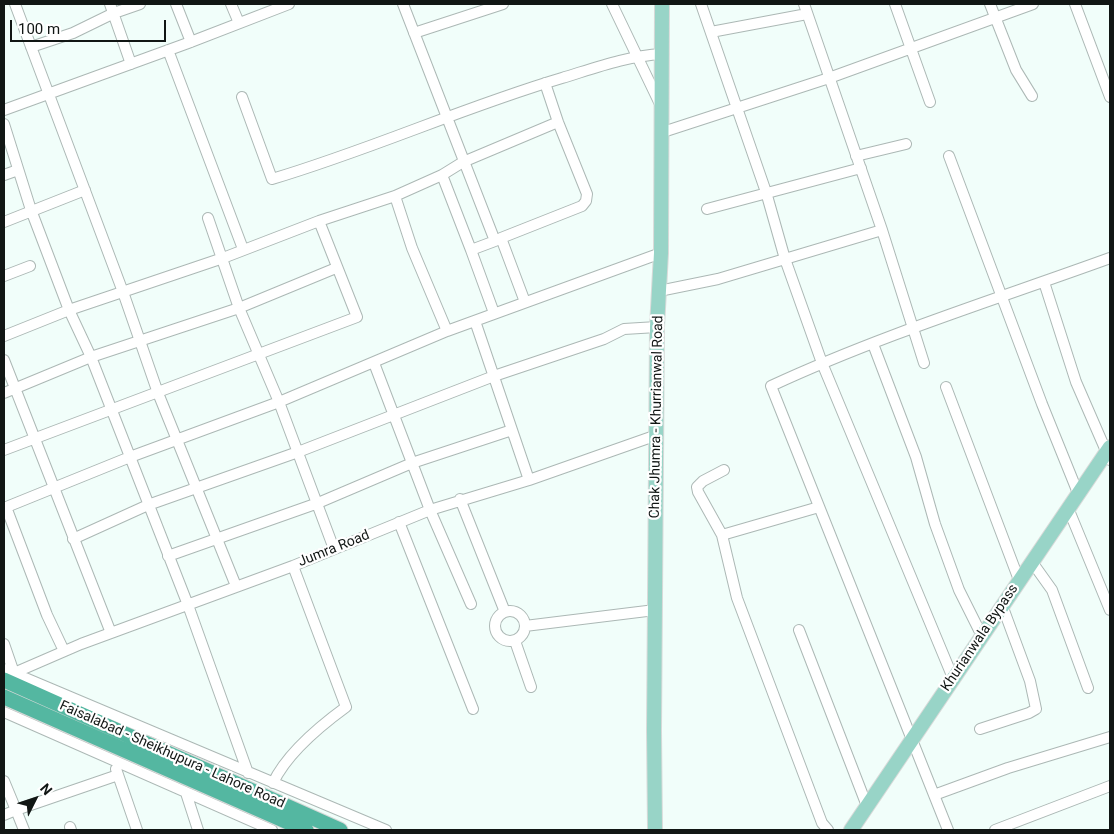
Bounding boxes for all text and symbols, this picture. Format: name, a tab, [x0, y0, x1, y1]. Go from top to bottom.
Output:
scale bar	[12, 10, 169, 42]
text: 100 m	[18, 20, 60, 38]
street label: Chak Jhumra - Khurrianwal Road	[647, 315, 667, 519]
street label: Jumra Road	[296, 527, 372, 571]
street label: Khurianwala Bypass	[938, 581, 1022, 695]
street label: Faisalabad - Sheikhupura - Lahore Road	[57, 698, 287, 812]
north arrow	[10, 774, 60, 824]
text: N	[37, 780, 56, 798]

